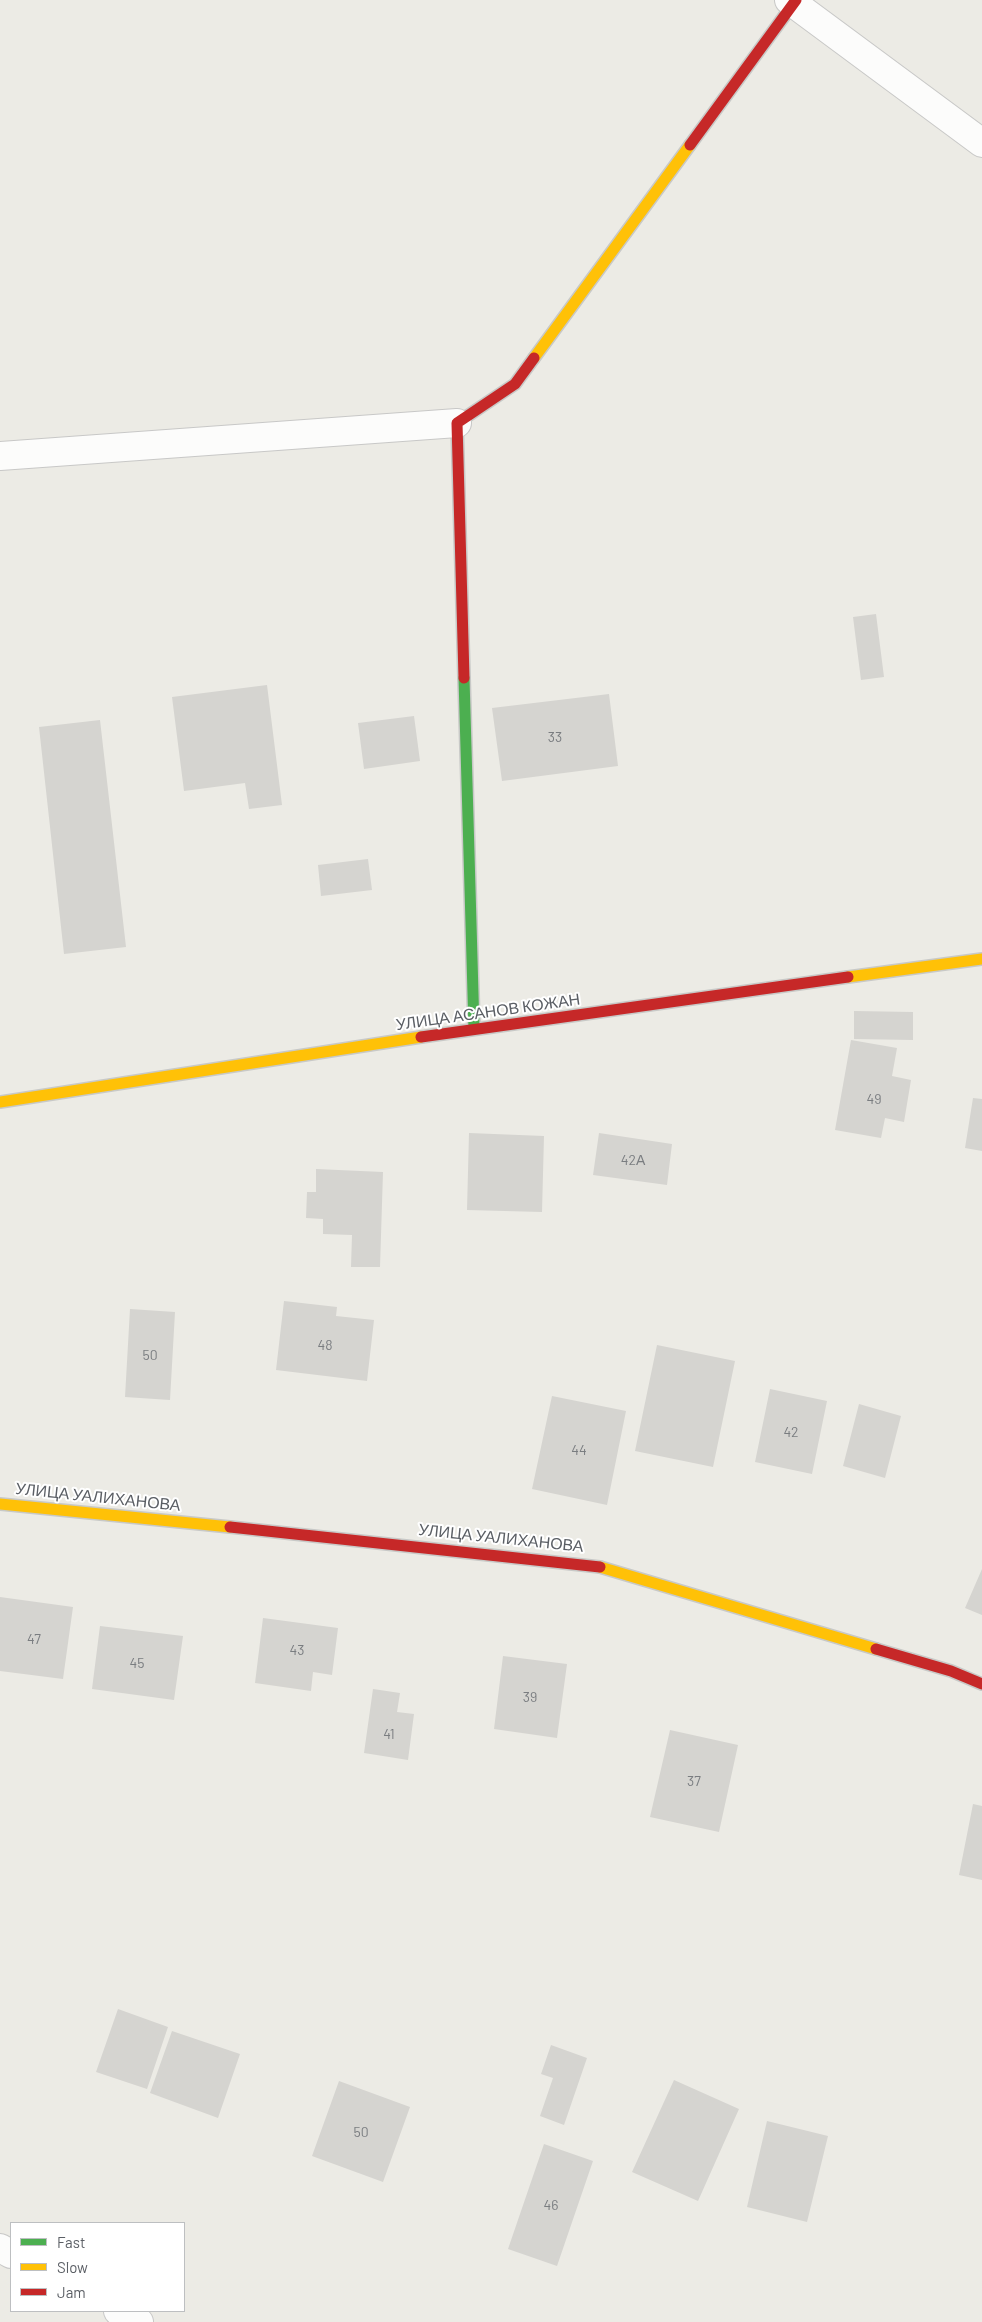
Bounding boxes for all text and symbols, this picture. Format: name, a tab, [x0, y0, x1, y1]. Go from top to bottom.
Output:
house number: 33	[548, 729, 562, 745]
street label: УЛИЦА АСАНОВ КОЖАН	[395, 990, 581, 1034]
house number: 49	[866, 1091, 882, 1107]
house number: 42А	[621, 1152, 645, 1168]
house number: 48	[317, 1337, 333, 1353]
house number: 50	[142, 1347, 158, 1363]
house number: 42	[783, 1424, 799, 1440]
house number: 44	[571, 1442, 587, 1458]
street label: УЛИЦА УАЛИХАНОВА	[15, 1479, 181, 1515]
street label: УЛИЦА УАЛИХАНОВА	[418, 1520, 584, 1556]
house number: 47	[27, 1631, 41, 1647]
house number: 43	[290, 1642, 304, 1658]
house number: 45	[130, 1655, 144, 1671]
house number: 39	[523, 1689, 537, 1705]
house number: 41	[383, 1726, 395, 1742]
house number: 37	[687, 1773, 701, 1789]
house number: 50	[353, 2124, 369, 2140]
house number: 46	[544, 2197, 558, 2213]
legend	[10, 2222, 185, 2312]
text: Fast	[57, 2233, 85, 2251]
text: Slow	[57, 2258, 88, 2276]
text: Jam	[57, 2283, 86, 2301]

